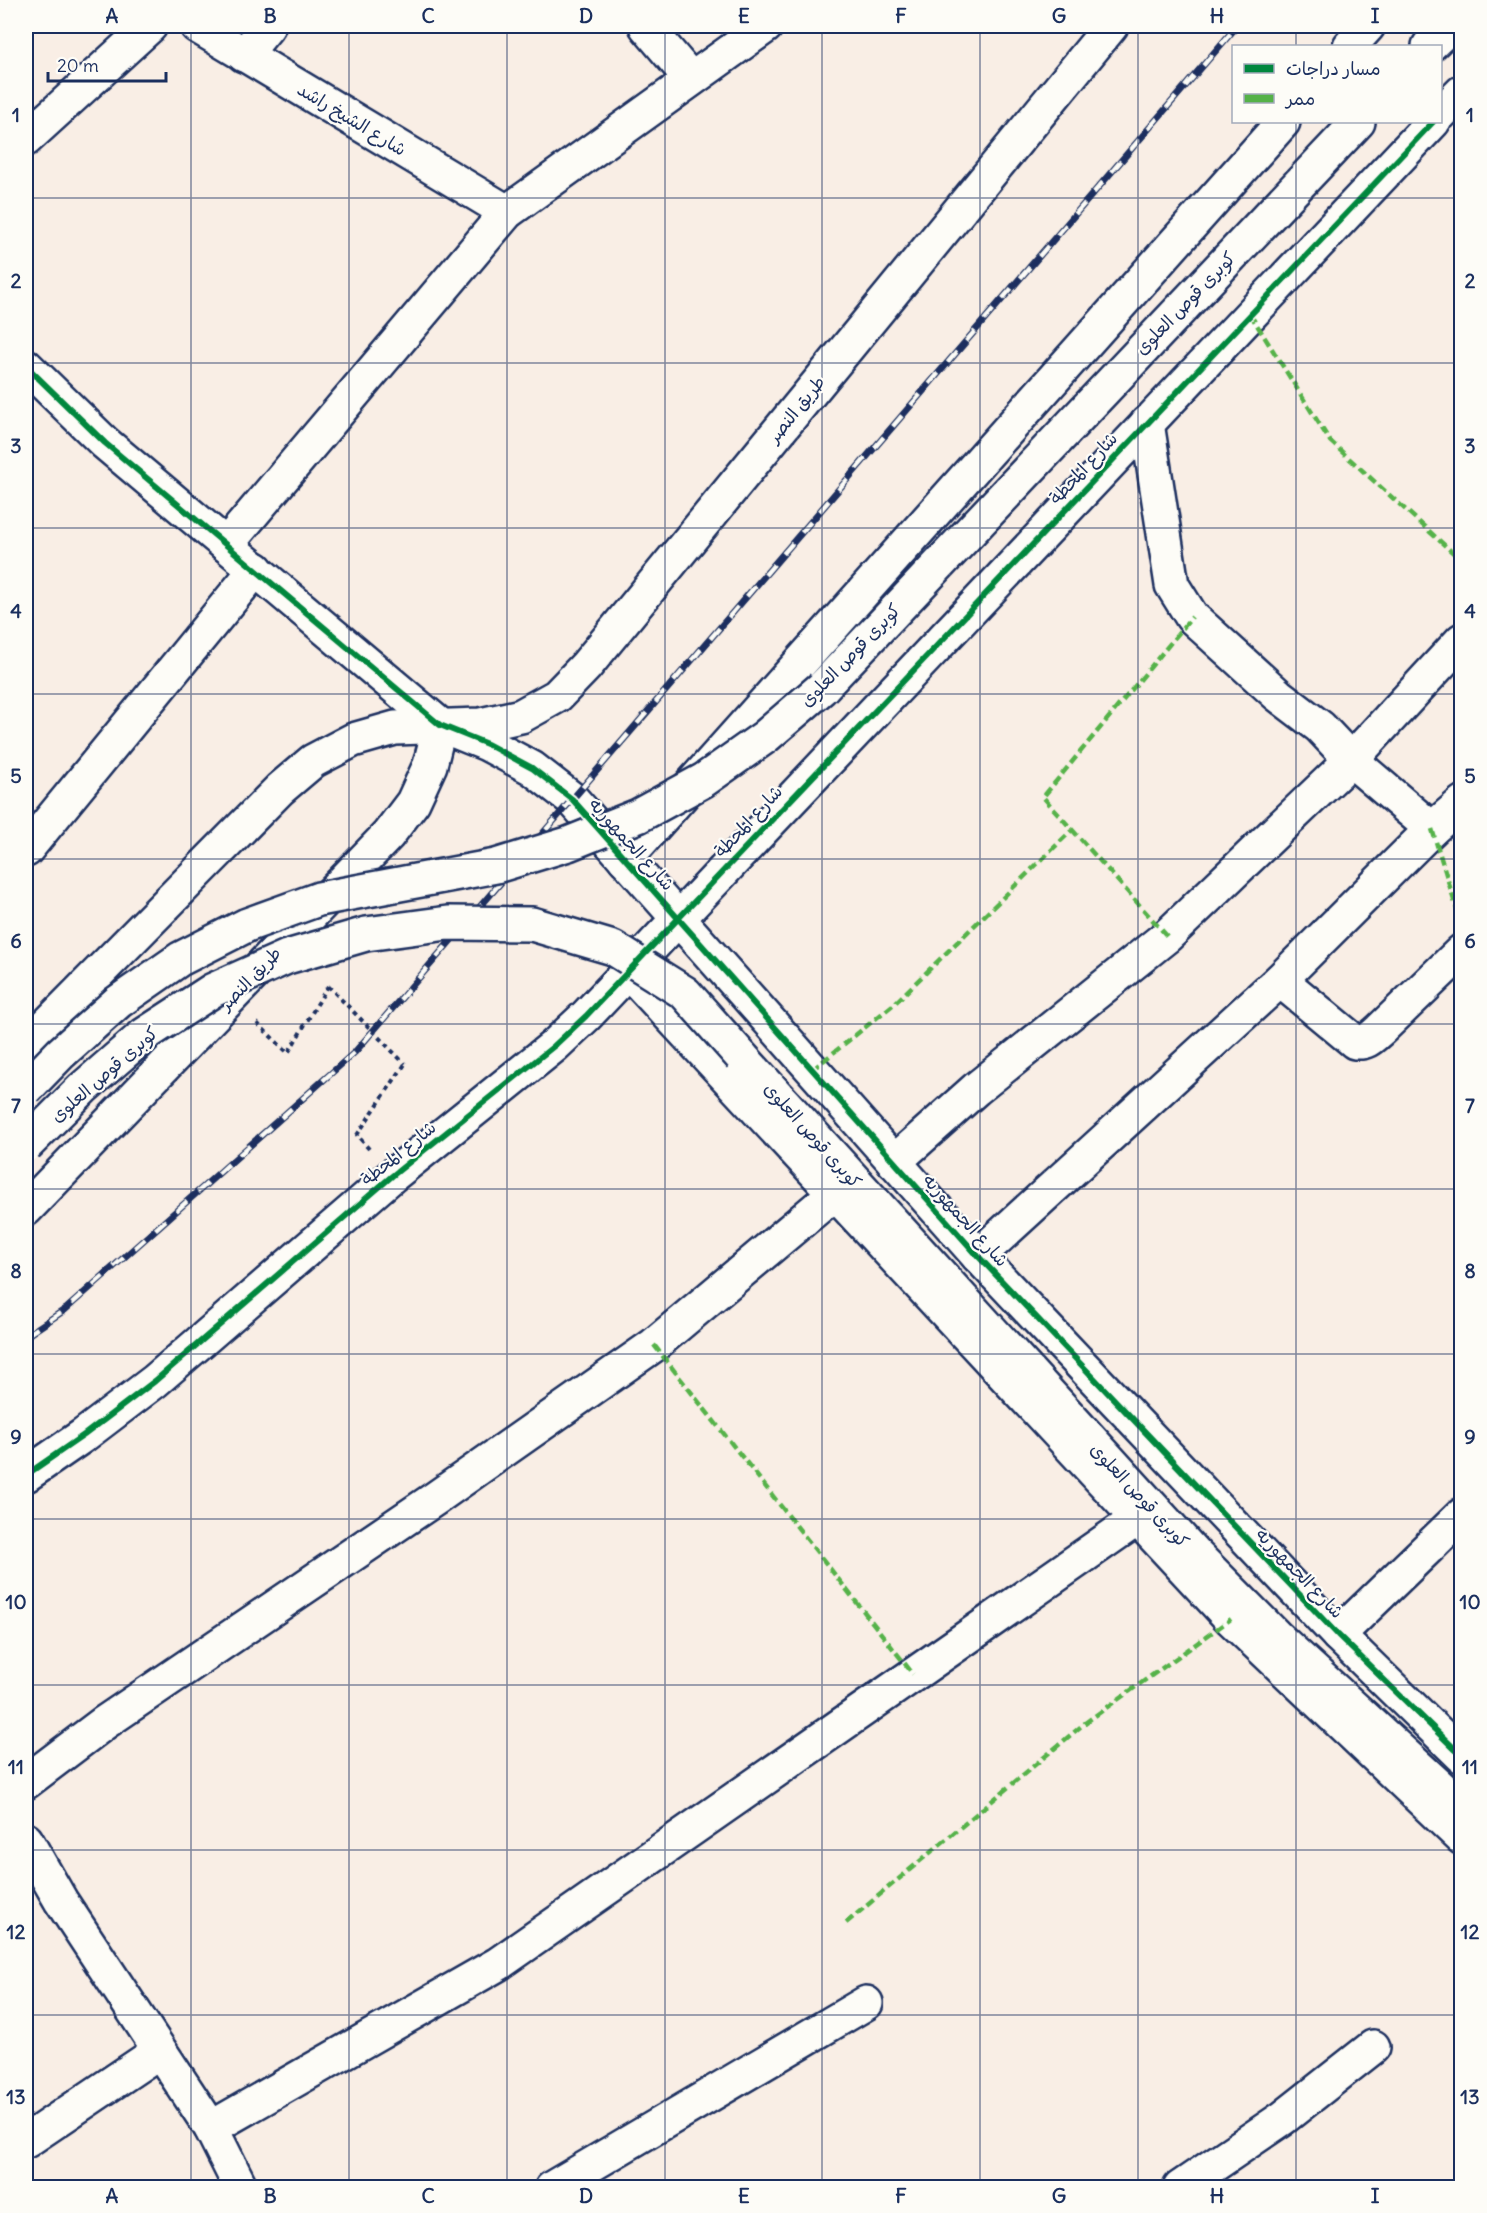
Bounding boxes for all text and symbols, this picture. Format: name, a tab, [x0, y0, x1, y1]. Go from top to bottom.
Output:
text: A	[106, 3, 119, 28]
text: B	[263, 3, 277, 28]
text: C	[421, 3, 435, 28]
text: D	[579, 3, 593, 28]
text: E	[738, 3, 750, 28]
text: F	[895, 3, 907, 28]
text: G	[1052, 3, 1066, 28]
text: H	[1210, 3, 1224, 28]
text: I	[1371, 3, 1380, 28]
scale bar	[48, 45, 166, 83]
legend	[1232, 45, 1442, 123]
text: 20 m	[57, 54, 99, 77]
text: مسار دراجات	[1286, 57, 1381, 80]
street label: شارع الشيخ راشد	[293, 77, 411, 161]
text: ممر	[1284, 87, 1315, 110]
text: 1	[12, 102, 20, 127]
text: 1	[1466, 102, 1474, 127]
street label: كوبرى قوص العلوى	[1130, 246, 1241, 360]
text: 2	[11, 268, 22, 293]
text: 2	[1465, 268, 1476, 293]
street label: طريق النصر	[761, 371, 830, 449]
street label: شارع المحطة	[1044, 427, 1123, 510]
text: 3	[10, 433, 22, 458]
text: 3	[1464, 433, 1476, 458]
text: 4	[10, 598, 22, 623]
street label: كوبرى قوص العلوى	[795, 598, 906, 712]
text: 4	[1464, 598, 1476, 623]
text: 5	[10, 763, 22, 788]
text: 5	[1464, 763, 1476, 788]
street label: شارع المحطة	[709, 780, 788, 863]
street label: شارع الجمهوريه	[584, 793, 680, 896]
text: 6	[10, 928, 22, 953]
text: 6	[1464, 928, 1476, 953]
street label: طريق النصر	[213, 941, 286, 1016]
street label: كوبرى قوص العلوى	[45, 1021, 163, 1128]
street label: كوبرى قوص العلوى	[759, 1077, 867, 1194]
text: 7	[11, 1093, 21, 1118]
text: 7	[1465, 1093, 1475, 1118]
street label: شارع المحطة	[356, 1116, 441, 1191]
street label: شارع الجمهوريه	[918, 1169, 1014, 1272]
text: 8	[10, 1258, 22, 1283]
text: 8	[1464, 1258, 1476, 1283]
text: 9	[10, 1424, 22, 1449]
text: 9	[1464, 1424, 1476, 1449]
street label: كوبرى قوص العلوى	[1085, 1438, 1195, 1553]
street label: شارع الجمهوريه	[1250, 1523, 1349, 1624]
text: 10	[5, 1589, 27, 1614]
text: 10	[1459, 1589, 1481, 1614]
text: 11	[8, 1754, 24, 1779]
text: 11	[1462, 1754, 1478, 1779]
text: 12	[7, 1919, 25, 1944]
text: 12	[1461, 1919, 1479, 1944]
text: 13	[6, 2084, 26, 2109]
text: 13	[1460, 2084, 1480, 2109]
text: A	[106, 2183, 119, 2208]
text: B	[263, 2183, 277, 2208]
text: C	[421, 2183, 435, 2208]
text: D	[579, 2183, 593, 2208]
text: E	[738, 2183, 750, 2208]
text: F	[895, 2183, 907, 2208]
text: G	[1052, 2183, 1066, 2208]
text: H	[1210, 2183, 1224, 2208]
text: I	[1371, 2183, 1380, 2208]

